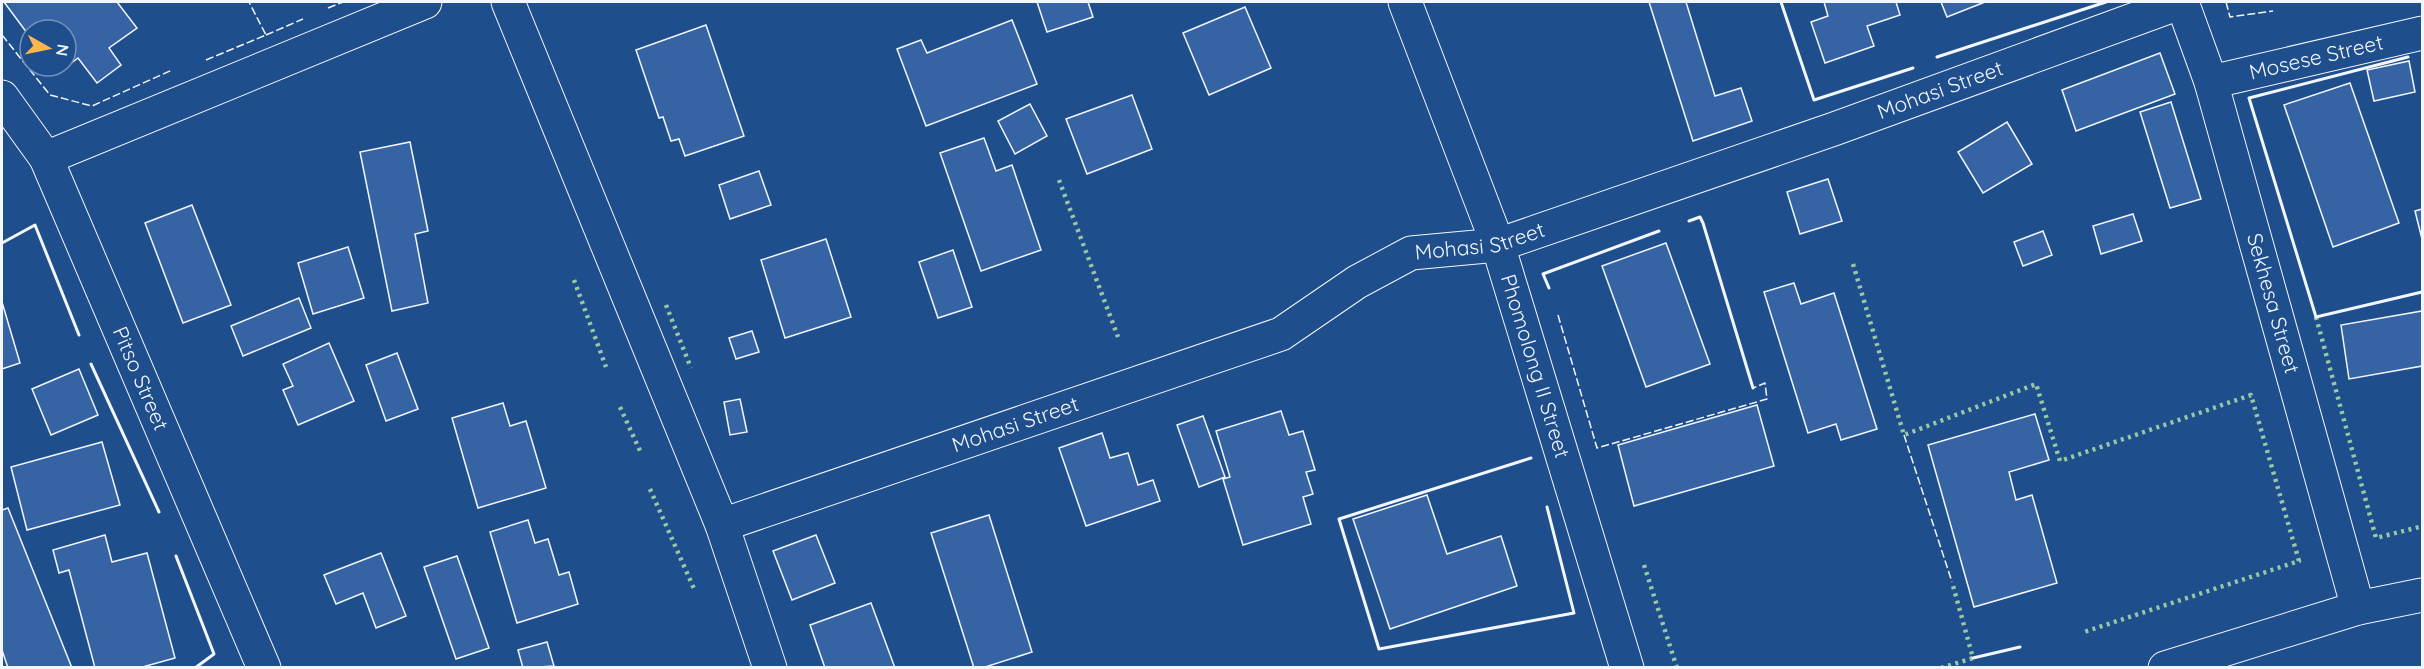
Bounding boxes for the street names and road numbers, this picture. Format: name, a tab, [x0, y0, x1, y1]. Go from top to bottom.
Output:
street label: Mosese Street	[2246, 28, 2385, 85]
street label: Mohasi Street	[1873, 54, 2006, 124]
street label: Mohasi Street	[1413, 216, 1548, 265]
street label: Sekhesa Street	[2242, 230, 2306, 376]
street label: Phomolong II Street	[1496, 271, 1576, 461]
street label: Pitso Street	[108, 322, 175, 434]
street label: Mohasi Street	[948, 390, 1082, 458]

